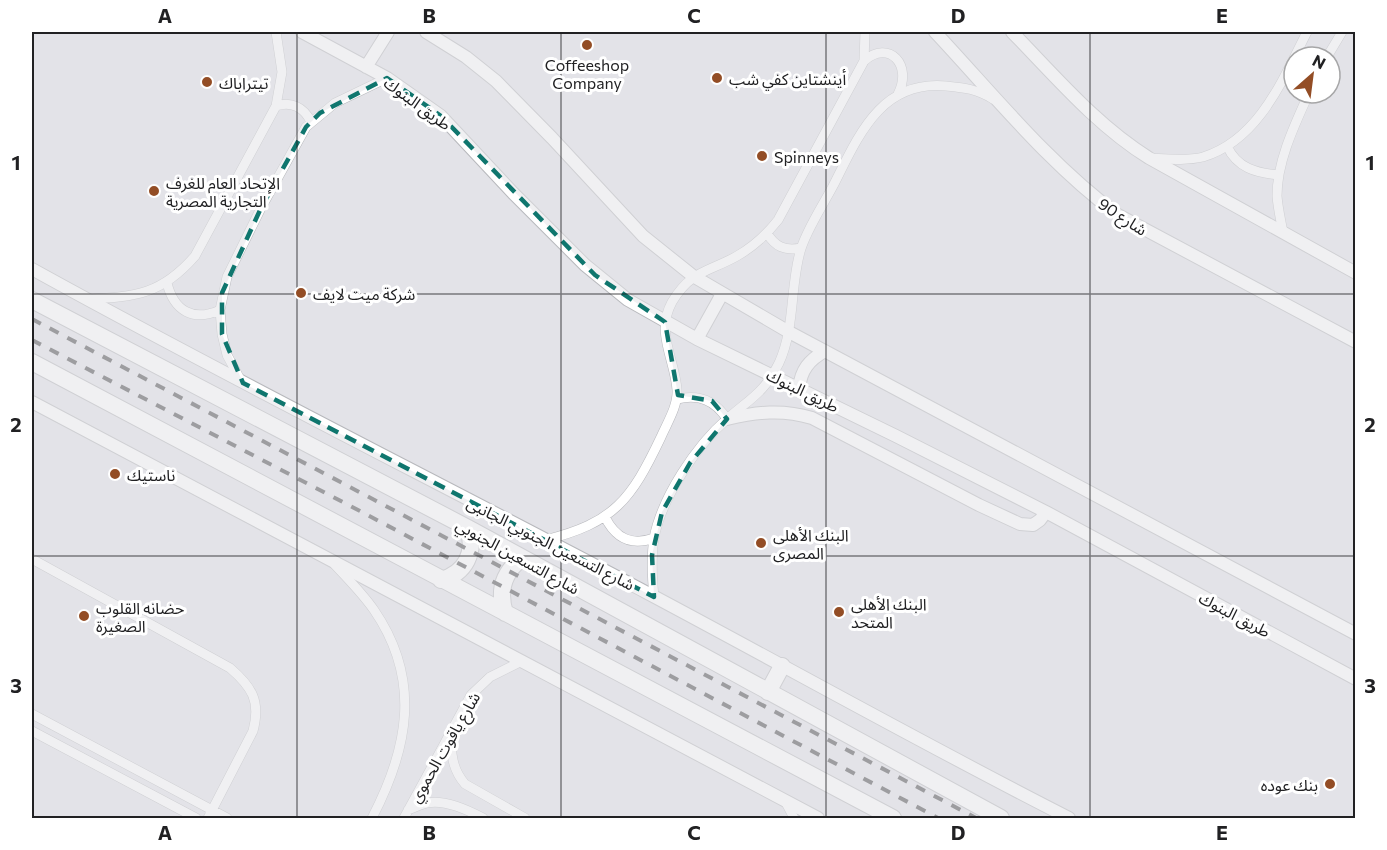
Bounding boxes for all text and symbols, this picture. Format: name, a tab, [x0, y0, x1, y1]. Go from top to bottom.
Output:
text: A	[158, 3, 172, 27]
text: B	[422, 3, 436, 27]
text: C	[687, 3, 701, 27]
text: D	[951, 3, 965, 27]
text: E	[1216, 3, 1228, 27]
marker: Coffeeshop Company	[580, 38, 594, 52]
north arrow	[1282, 45, 1342, 105]
text: N	[1310, 50, 1329, 73]
place label: Coffeeshop Company	[545, 55, 629, 92]
place label: أينشتاين كفي شب	[729, 69, 846, 91]
marker: أينشتاين كفي شب	[710, 71, 724, 85]
street label: طريق البنوك	[380, 72, 455, 135]
place label: تيتراباك	[219, 73, 269, 93]
marker: تيتراباك	[200, 75, 214, 89]
place label: Spinneys	[774, 147, 839, 166]
marker: Spinneys	[755, 149, 769, 163]
text: 1	[11, 150, 21, 174]
text: 1	[1365, 150, 1375, 174]
place label: الإتحاد العام للغرف التجارية المصرية	[166, 173, 280, 211]
marker: الإتحاد العام للغرف التجارية المصرية	[147, 184, 161, 198]
street label: شارع 90	[1093, 193, 1151, 242]
place label: شركة ميت لايف	[313, 284, 415, 304]
marker: شركة ميت لايف	[294, 286, 308, 300]
street label: طريق البنوك	[763, 364, 842, 418]
text: 2	[10, 412, 22, 436]
text: 2	[1364, 412, 1376, 436]
place label: ناستيك	[127, 465, 175, 484]
marker: ناستيك	[108, 467, 122, 481]
street label: شارع التسعين الجنوبي الجانبى	[464, 492, 638, 594]
street label: شارع التسعين الجنوبي	[453, 514, 583, 598]
place label: البنك الأهلى المصرى	[773, 525, 849, 563]
marker: البنك الأهلى المصرى	[754, 536, 768, 550]
street label: طريق البنوك	[1195, 587, 1274, 643]
place label: البنك الأهلى المتحد	[851, 594, 927, 631]
place label: حضانه القلوب الصغيرة	[96, 598, 185, 636]
marker: البنك الأهلى المتحد	[832, 605, 846, 619]
marker: حضانه القلوب الصغيرة	[77, 609, 91, 623]
text: 3	[10, 673, 22, 697]
text: 3	[1364, 673, 1376, 697]
street label: شارع ياقوت الحموي	[405, 688, 487, 808]
place label: بنك عوده	[1261, 775, 1318, 795]
marker: بنك عوده	[1323, 777, 1337, 791]
text: A	[158, 820, 172, 844]
text: B	[422, 820, 436, 844]
text: C	[687, 820, 701, 844]
text: D	[951, 820, 965, 844]
text: E	[1216, 820, 1228, 844]

